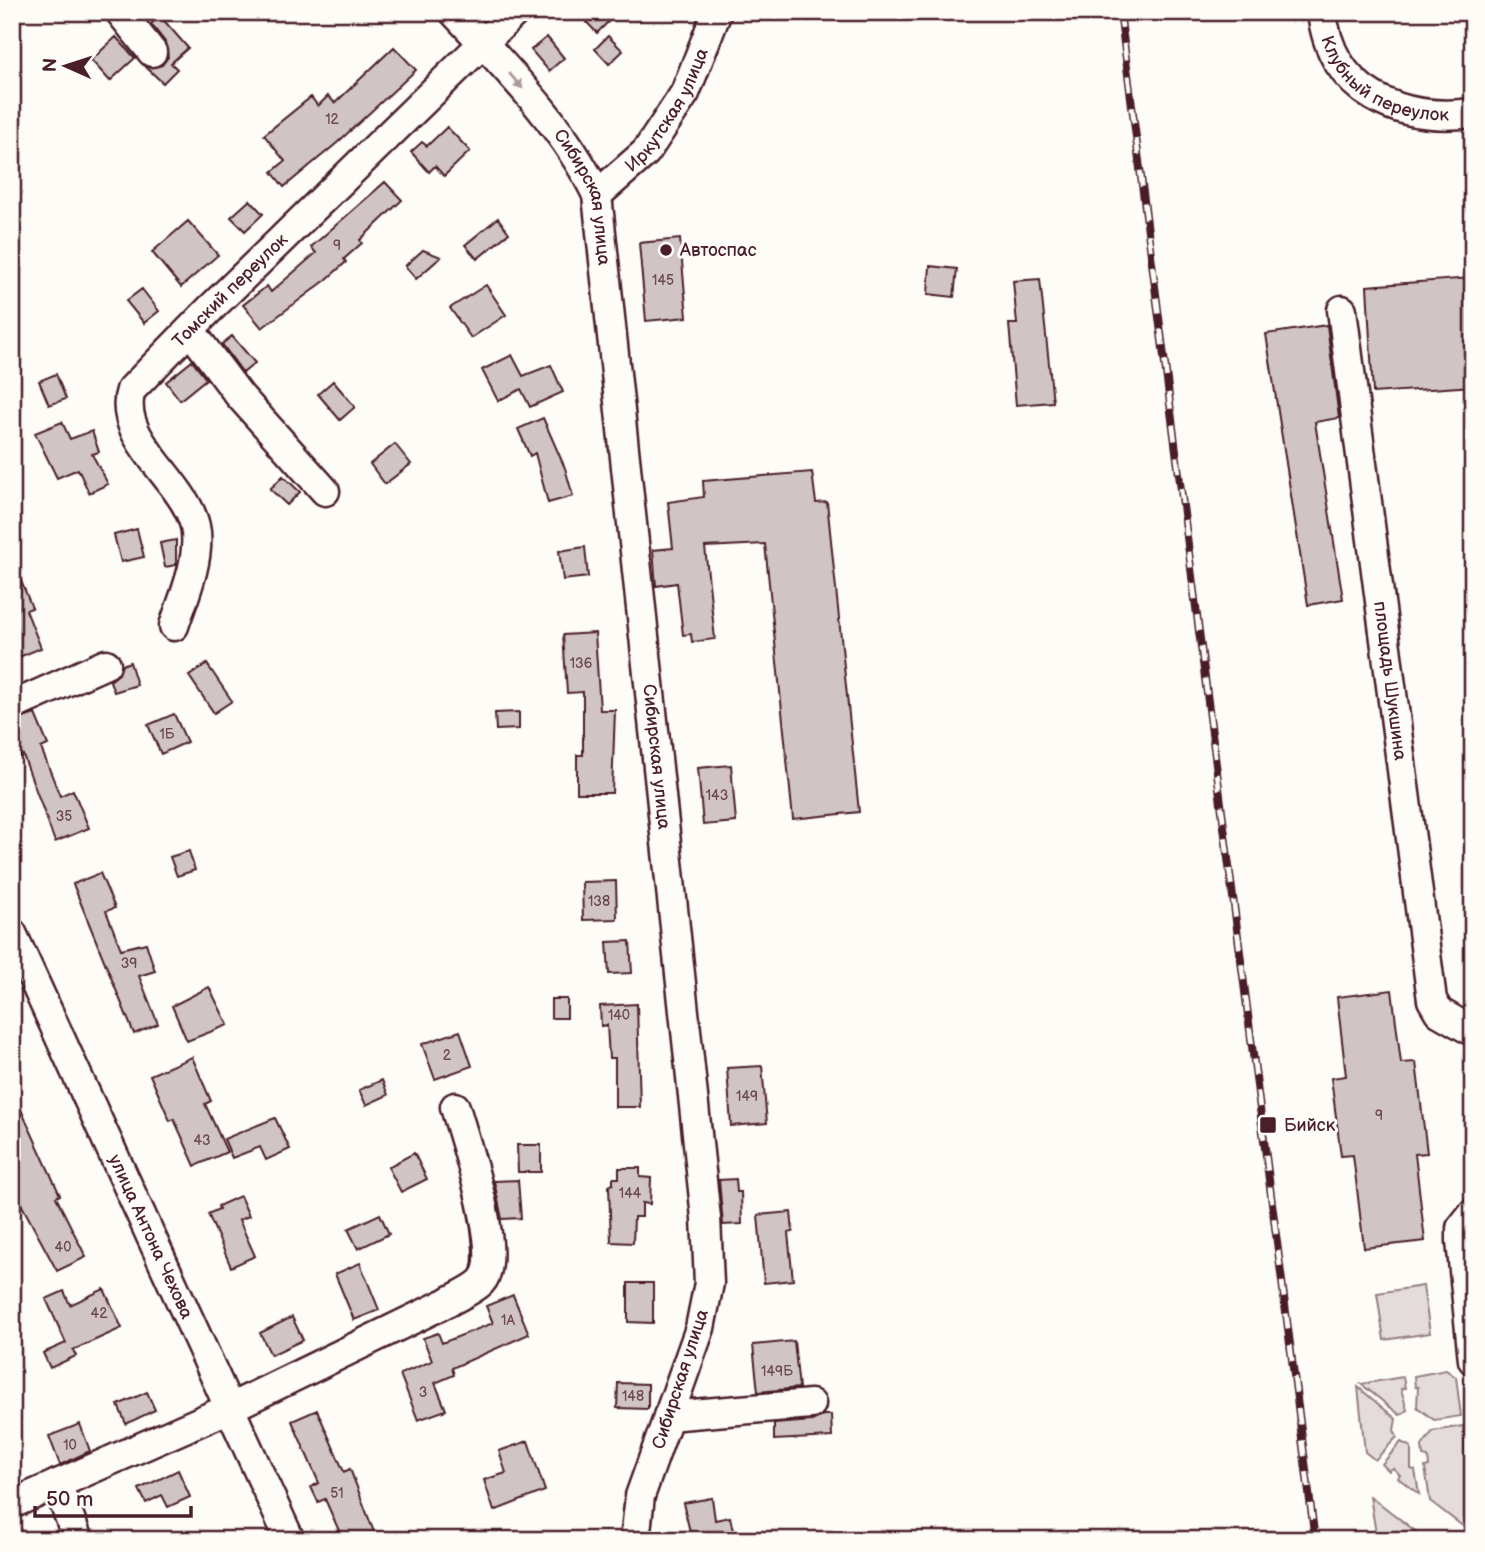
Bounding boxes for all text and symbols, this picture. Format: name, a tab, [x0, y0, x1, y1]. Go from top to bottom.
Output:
north arrow	[32, 32, 102, 102]
street label: Клубный переулок	[1316, 33, 1450, 126]
street label: Иркутская улица	[621, 45, 713, 177]
text: N	[39, 57, 62, 73]
one-way arrow	[508, 73, 523, 90]
house number: 12	[325, 111, 340, 128]
street label: Сибирская улица	[549, 125, 614, 267]
street label: Томский переулок	[168, 229, 293, 352]
house number: 9	[333, 237, 341, 254]
place label: Автоспас	[679, 240, 757, 261]
marker: Автоспас	[658, 242, 674, 258]
house number: 145	[652, 272, 674, 289]
street label: площадь Шукшина	[1369, 600, 1411, 762]
house number: 136	[570, 655, 593, 672]
street label: Сибирская улица	[638, 683, 675, 831]
house number: 1Б	[159, 726, 175, 743]
house number: 143	[706, 787, 728, 804]
house number: 35	[56, 808, 72, 825]
house number: 138	[588, 893, 610, 910]
house number: 39	[121, 955, 137, 972]
house number: 140	[608, 1007, 630, 1024]
house number: 2	[443, 1047, 452, 1064]
house number: 149	[736, 1088, 758, 1105]
house number: 9	[1375, 1107, 1383, 1124]
marker: Бийск	[1258, 1115, 1278, 1135]
place label: Бийск	[1284, 1115, 1336, 1136]
house number: 43	[193, 1132, 211, 1149]
street label: улица Антона Чехова	[104, 1151, 197, 1323]
house number: 144	[619, 1185, 642, 1202]
house number: 40	[55, 1239, 71, 1256]
house number: 42	[91, 1305, 108, 1322]
street label: Сибирская улица	[648, 1306, 713, 1452]
house number: 1А	[501, 1312, 515, 1329]
house number: 149Б	[761, 1363, 793, 1380]
house number: 3	[419, 1384, 427, 1401]
house number: 148	[622, 1388, 644, 1405]
house number: 10	[63, 1437, 77, 1454]
scale bar	[35, 1475, 191, 1519]
house number: 51	[330, 1485, 344, 1502]
text: 50 m	[46, 1487, 93, 1512]

